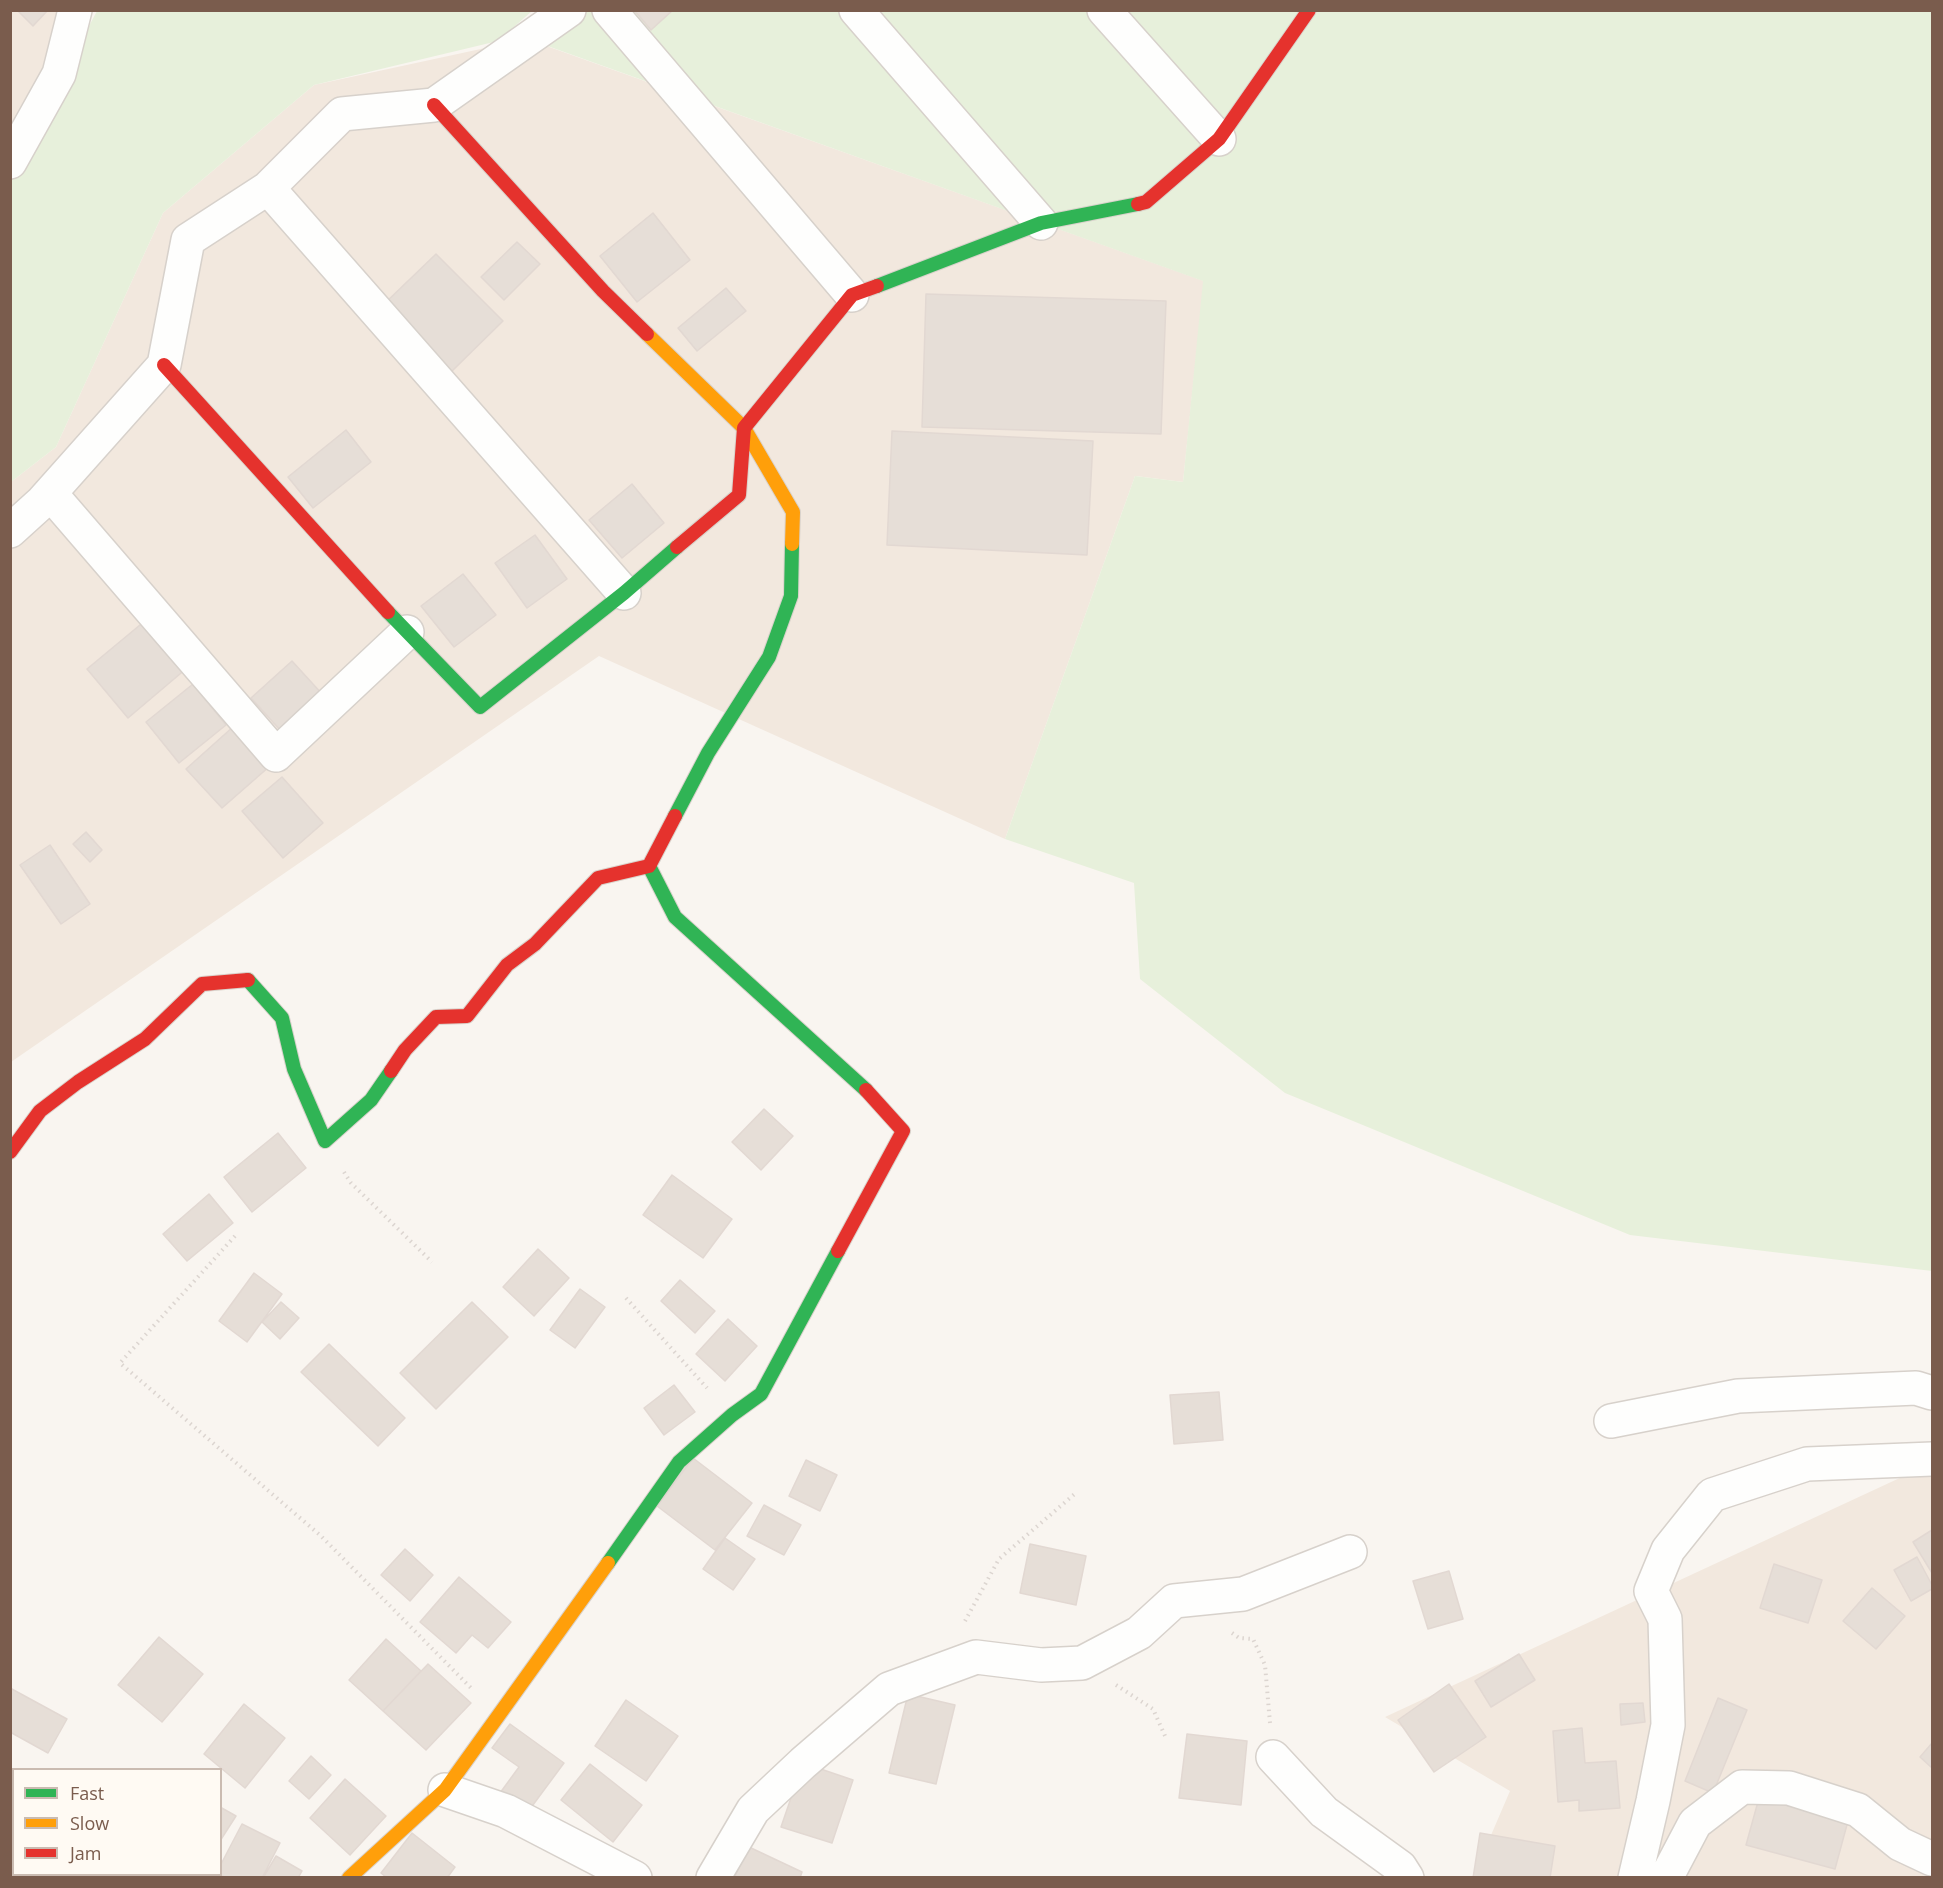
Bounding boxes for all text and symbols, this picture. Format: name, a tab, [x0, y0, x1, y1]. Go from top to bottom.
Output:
legend	[12, 1768, 222, 1876]
text: Fast	[70, 1781, 104, 1805]
text: Slow	[70, 1811, 109, 1835]
text: Jam	[70, 1841, 102, 1865]

